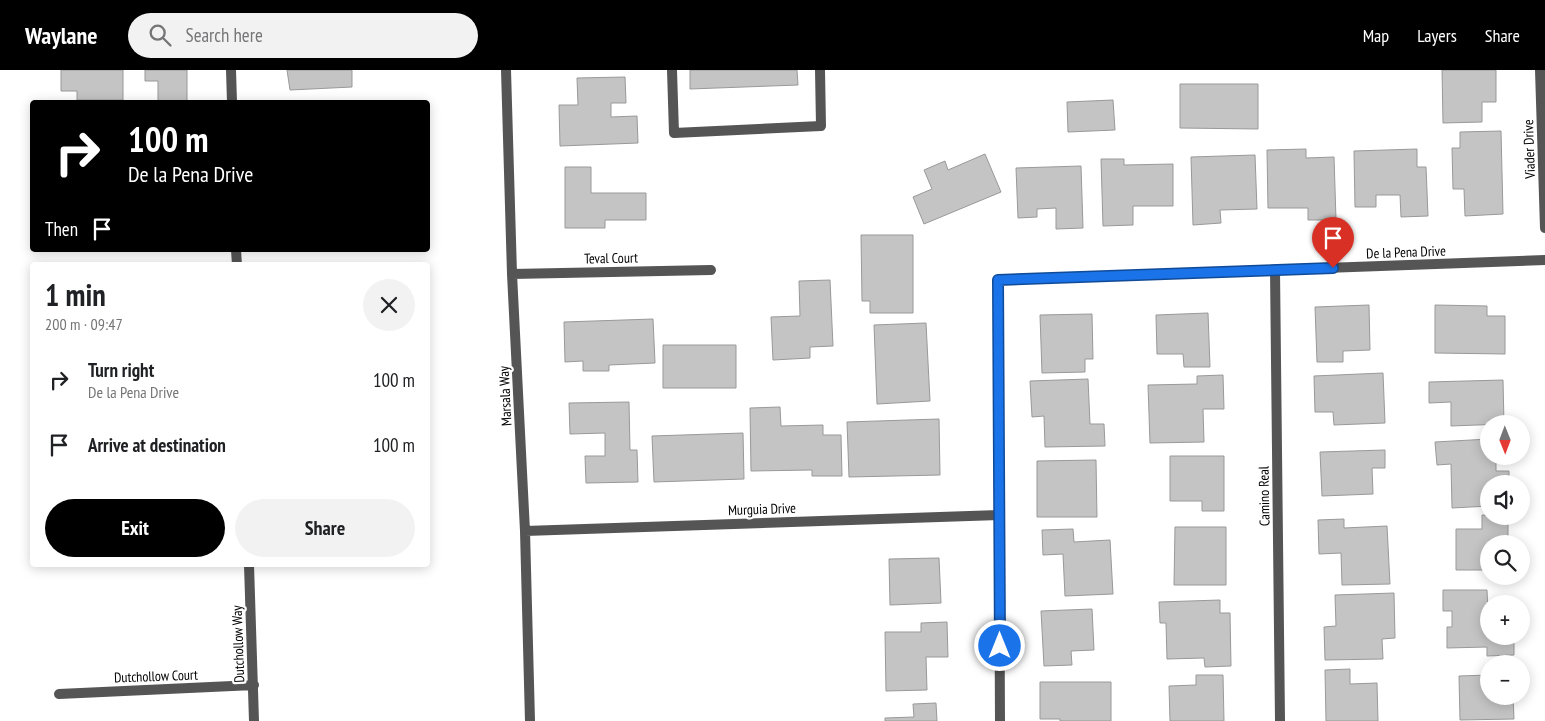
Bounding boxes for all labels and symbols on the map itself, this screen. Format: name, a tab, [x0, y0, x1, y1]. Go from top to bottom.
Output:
street label: Viader Drive	[1519, 119, 1539, 180]
pin	[1312, 217, 1354, 268]
street label: De la Pena Drive	[1366, 242, 1446, 262]
street label: Teval Court	[584, 249, 638, 267]
street label: Marsala Way	[494, 365, 516, 426]
north arrow	[1480, 415, 1530, 465]
street label: Camino Real	[1254, 465, 1274, 526]
street label: Murguia Drive	[728, 499, 797, 519]
street label: Dutchollow Way	[228, 604, 248, 683]
position arrow	[973, 619, 1025, 671]
street label: Dutchollow Court	[114, 666, 198, 686]

